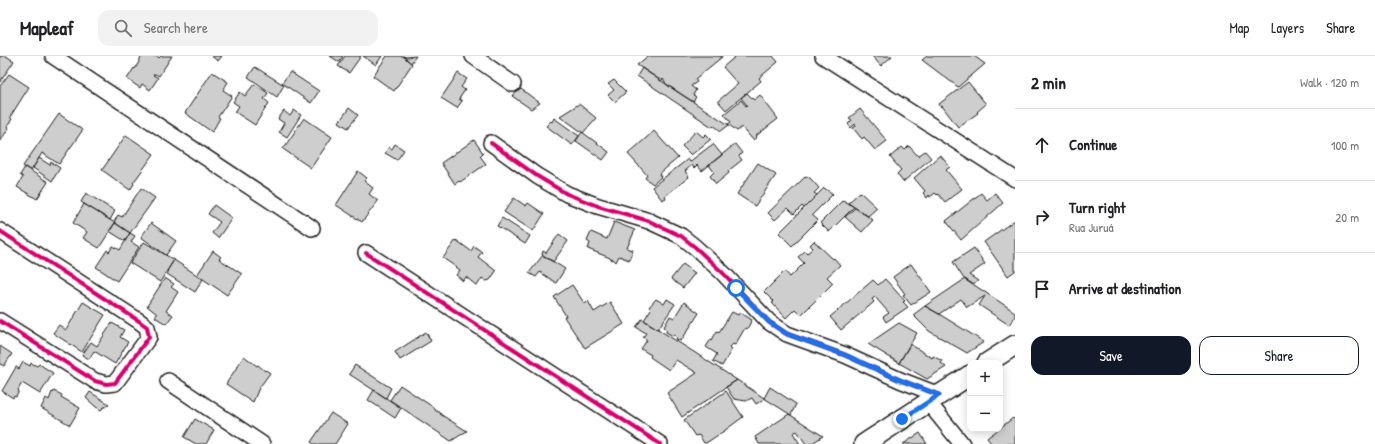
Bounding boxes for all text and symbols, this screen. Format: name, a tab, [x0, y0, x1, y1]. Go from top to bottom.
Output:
search box	[98, 10, 378, 46]
text: Mapleaf	[20, 15, 74, 41]
icon: search	[112, 17, 134, 39]
text: Search here	[144, 17, 208, 38]
text: Map	[1229, 18, 1249, 37]
text: Layers	[1271, 18, 1304, 37]
text: Share	[1326, 18, 1355, 37]
text: 2 min	[1031, 71, 1066, 94]
text: Walk · 120 m	[1300, 73, 1359, 91]
icon: ahead	[1031, 134, 1053, 156]
text: Continue	[1069, 134, 1117, 155]
text: 100 m	[1331, 136, 1359, 154]
text: Turn right	[1069, 197, 1125, 218]
icon: right	[1031, 206, 1053, 228]
text: 20 m	[1335, 208, 1359, 226]
text: Rua Juruá	[1069, 218, 1114, 236]
icon: arrive	[1031, 278, 1053, 300]
text: Arrive at destination	[1069, 278, 1181, 299]
route start	[727, 279, 745, 297]
button: Save	[1031, 336, 1191, 375]
button: Share	[1199, 336, 1359, 375]
map controls	[967, 360, 1003, 432]
button: +	[967, 360, 1003, 396]
button: −	[967, 396, 1003, 432]
route end	[893, 410, 911, 428]

